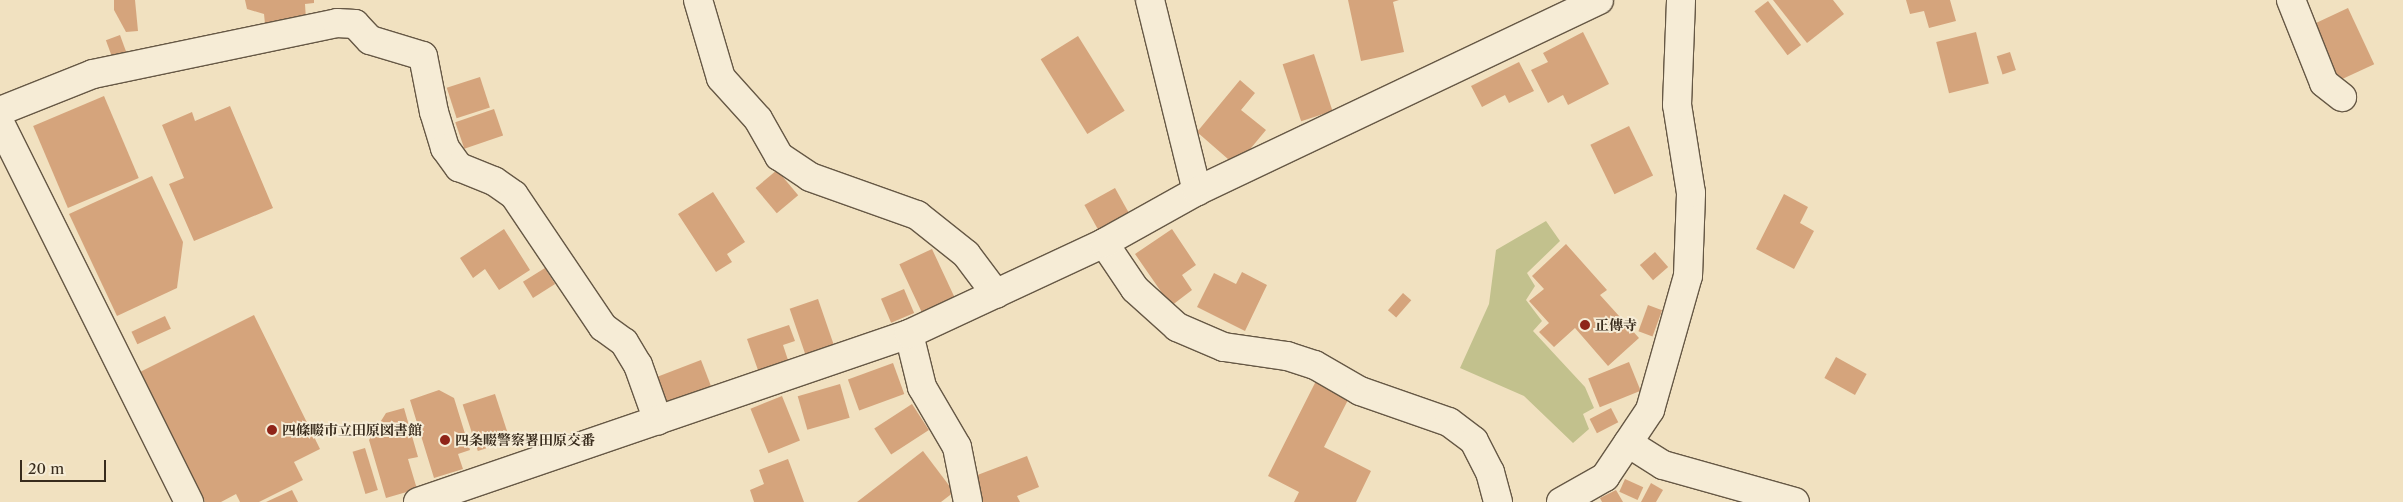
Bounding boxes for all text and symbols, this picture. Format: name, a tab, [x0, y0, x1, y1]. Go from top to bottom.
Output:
place label: 正傳寺	[1595, 317, 1637, 333]
marker: 正傳寺	[1579, 319, 1591, 331]
place label: 四條畷市立田原図書館	[282, 422, 422, 438]
marker: 四條畷市立田原図書館	[266, 424, 278, 436]
place label: 四条畷警察署田原交番	[455, 432, 595, 448]
marker: 四条畷警察署田原交番	[439, 434, 451, 446]
scale bar	[22, 450, 109, 482]
text: 20 m	[28, 459, 64, 478]

